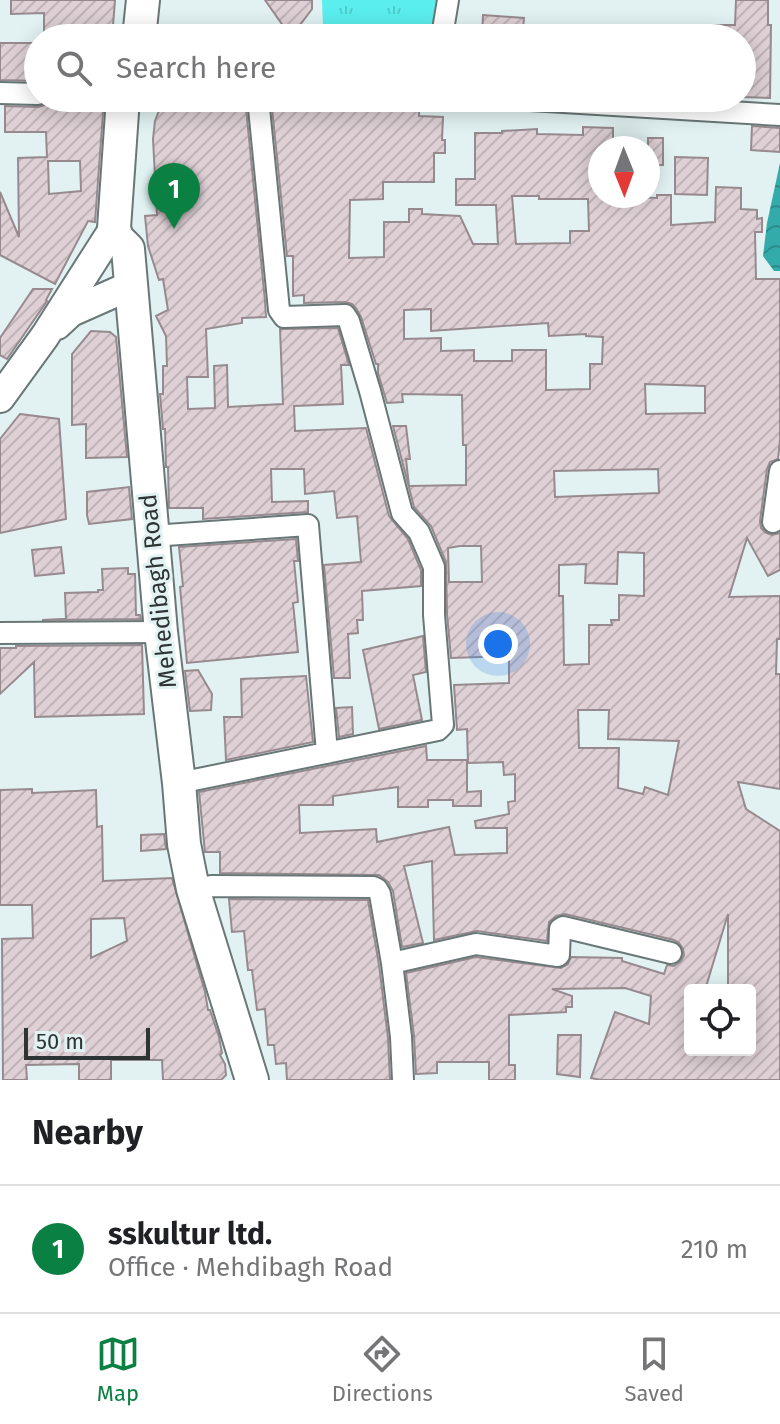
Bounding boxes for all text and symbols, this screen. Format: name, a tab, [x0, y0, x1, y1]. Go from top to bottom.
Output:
search box	[24, 24, 756, 112]
icon: search	[52, 46, 96, 90]
text: Search here	[116, 50, 276, 86]
north arrow	[588, 136, 660, 208]
pin: 1	[148, 163, 200, 229]
street label: Mehedibagh Road	[134, 493, 182, 689]
your location	[478, 624, 518, 664]
map controls	[684, 984, 756, 1056]
button: locate	[684, 984, 756, 1056]
scale bar	[24, 1024, 150, 1060]
text: 50 m	[36, 1028, 84, 1055]
text: Nearby	[32, 1112, 143, 1153]
text: sskultur ltd.	[108, 1216, 272, 1252]
text: 1	[52, 1234, 64, 1265]
text: 210 m	[681, 1234, 748, 1265]
text: Office · Mehdibagh Road	[108, 1252, 393, 1283]
tab: Map	[96, 1332, 140, 1407]
tab: Directions	[332, 1332, 433, 1407]
tab: Saved	[625, 1332, 684, 1407]

